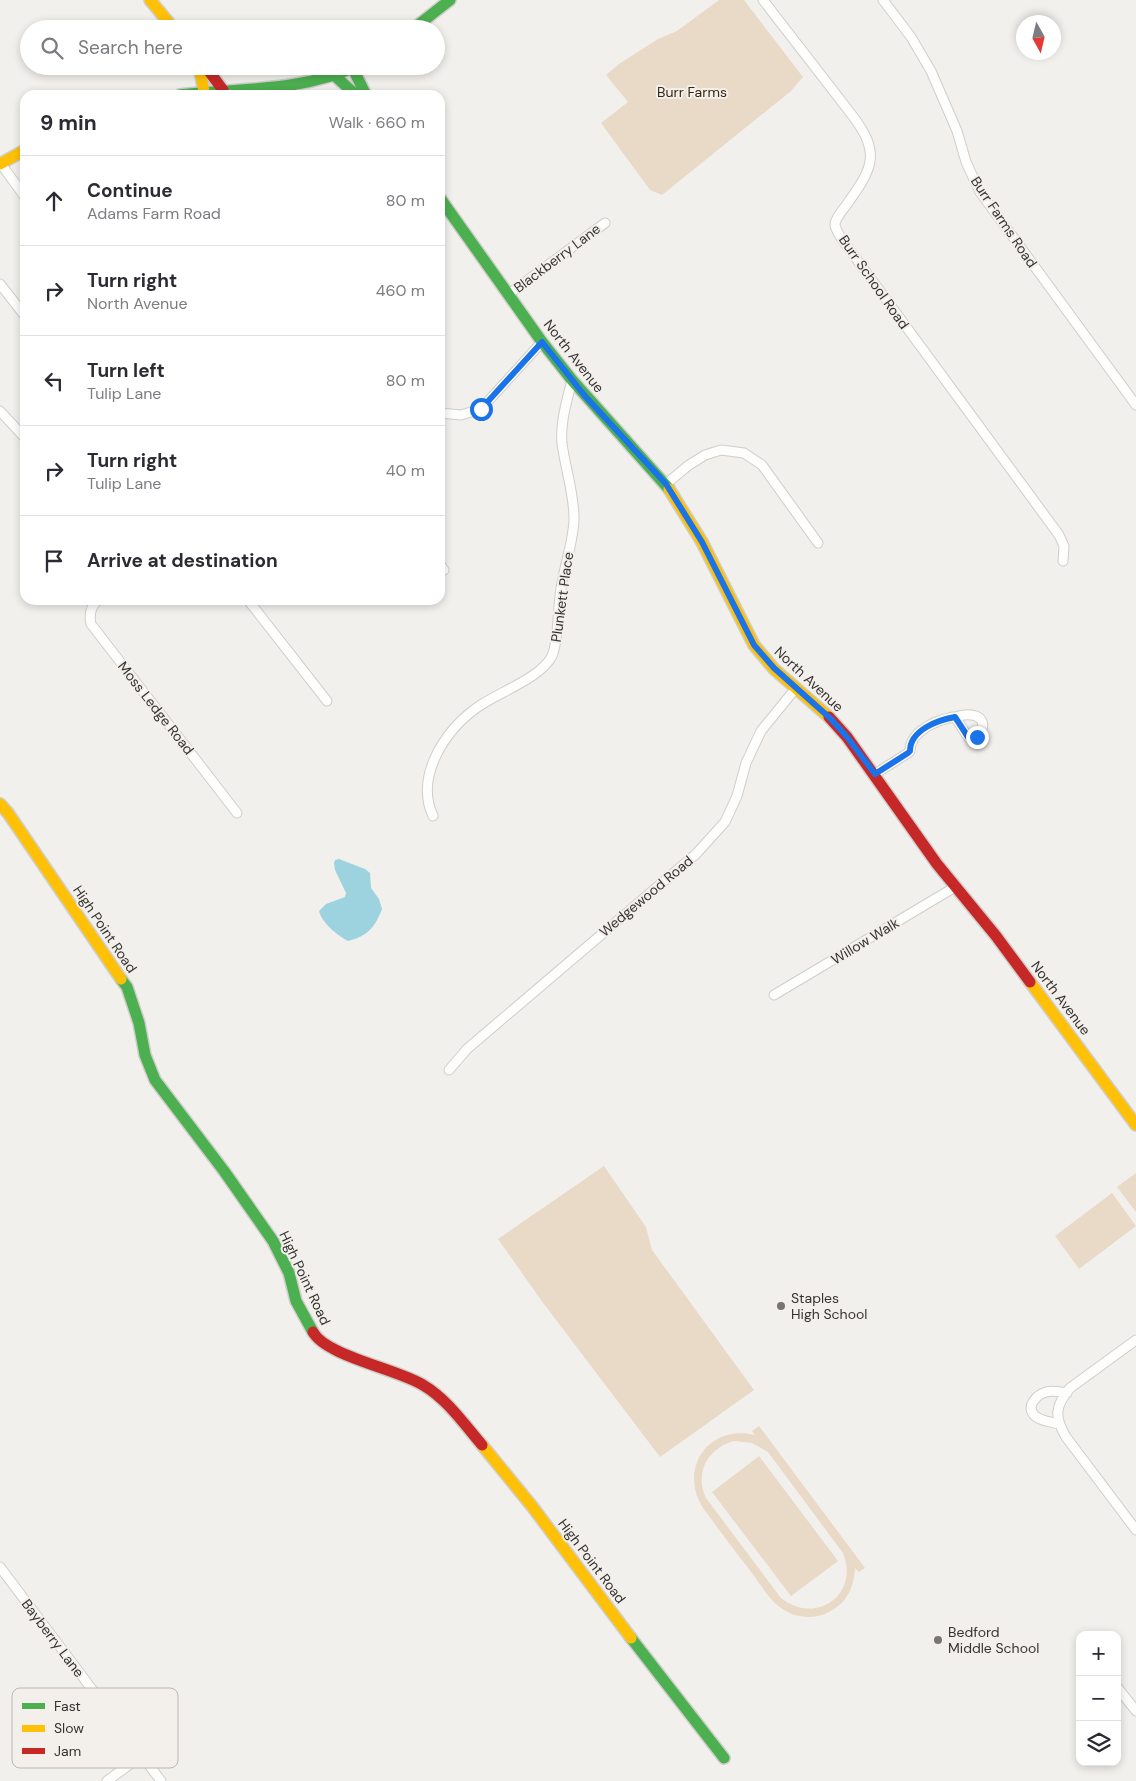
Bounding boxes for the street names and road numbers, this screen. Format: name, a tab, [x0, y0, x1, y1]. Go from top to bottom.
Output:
street label: Burr Farms Road	[967, 173, 1041, 271]
street label: Blackberry Lane	[510, 220, 604, 296]
street label: Burr School Road	[835, 231, 913, 333]
street label: North Avenue	[540, 316, 608, 396]
street label: Plunkett Place	[547, 551, 577, 643]
street label: North Avenue	[771, 642, 847, 716]
street label: Moss Ledge Road	[114, 658, 198, 758]
street label: Wedgewood Road	[595, 852, 697, 940]
street label: High Point Road	[69, 882, 141, 976]
street label: Willow Walk	[828, 914, 902, 968]
street label: North Avenue	[1027, 957, 1095, 1039]
street label: High Point Road	[275, 1228, 335, 1328]
street label: High Point Road	[554, 1515, 630, 1607]
street label: Bayberry Lane	[18, 1595, 88, 1681]

